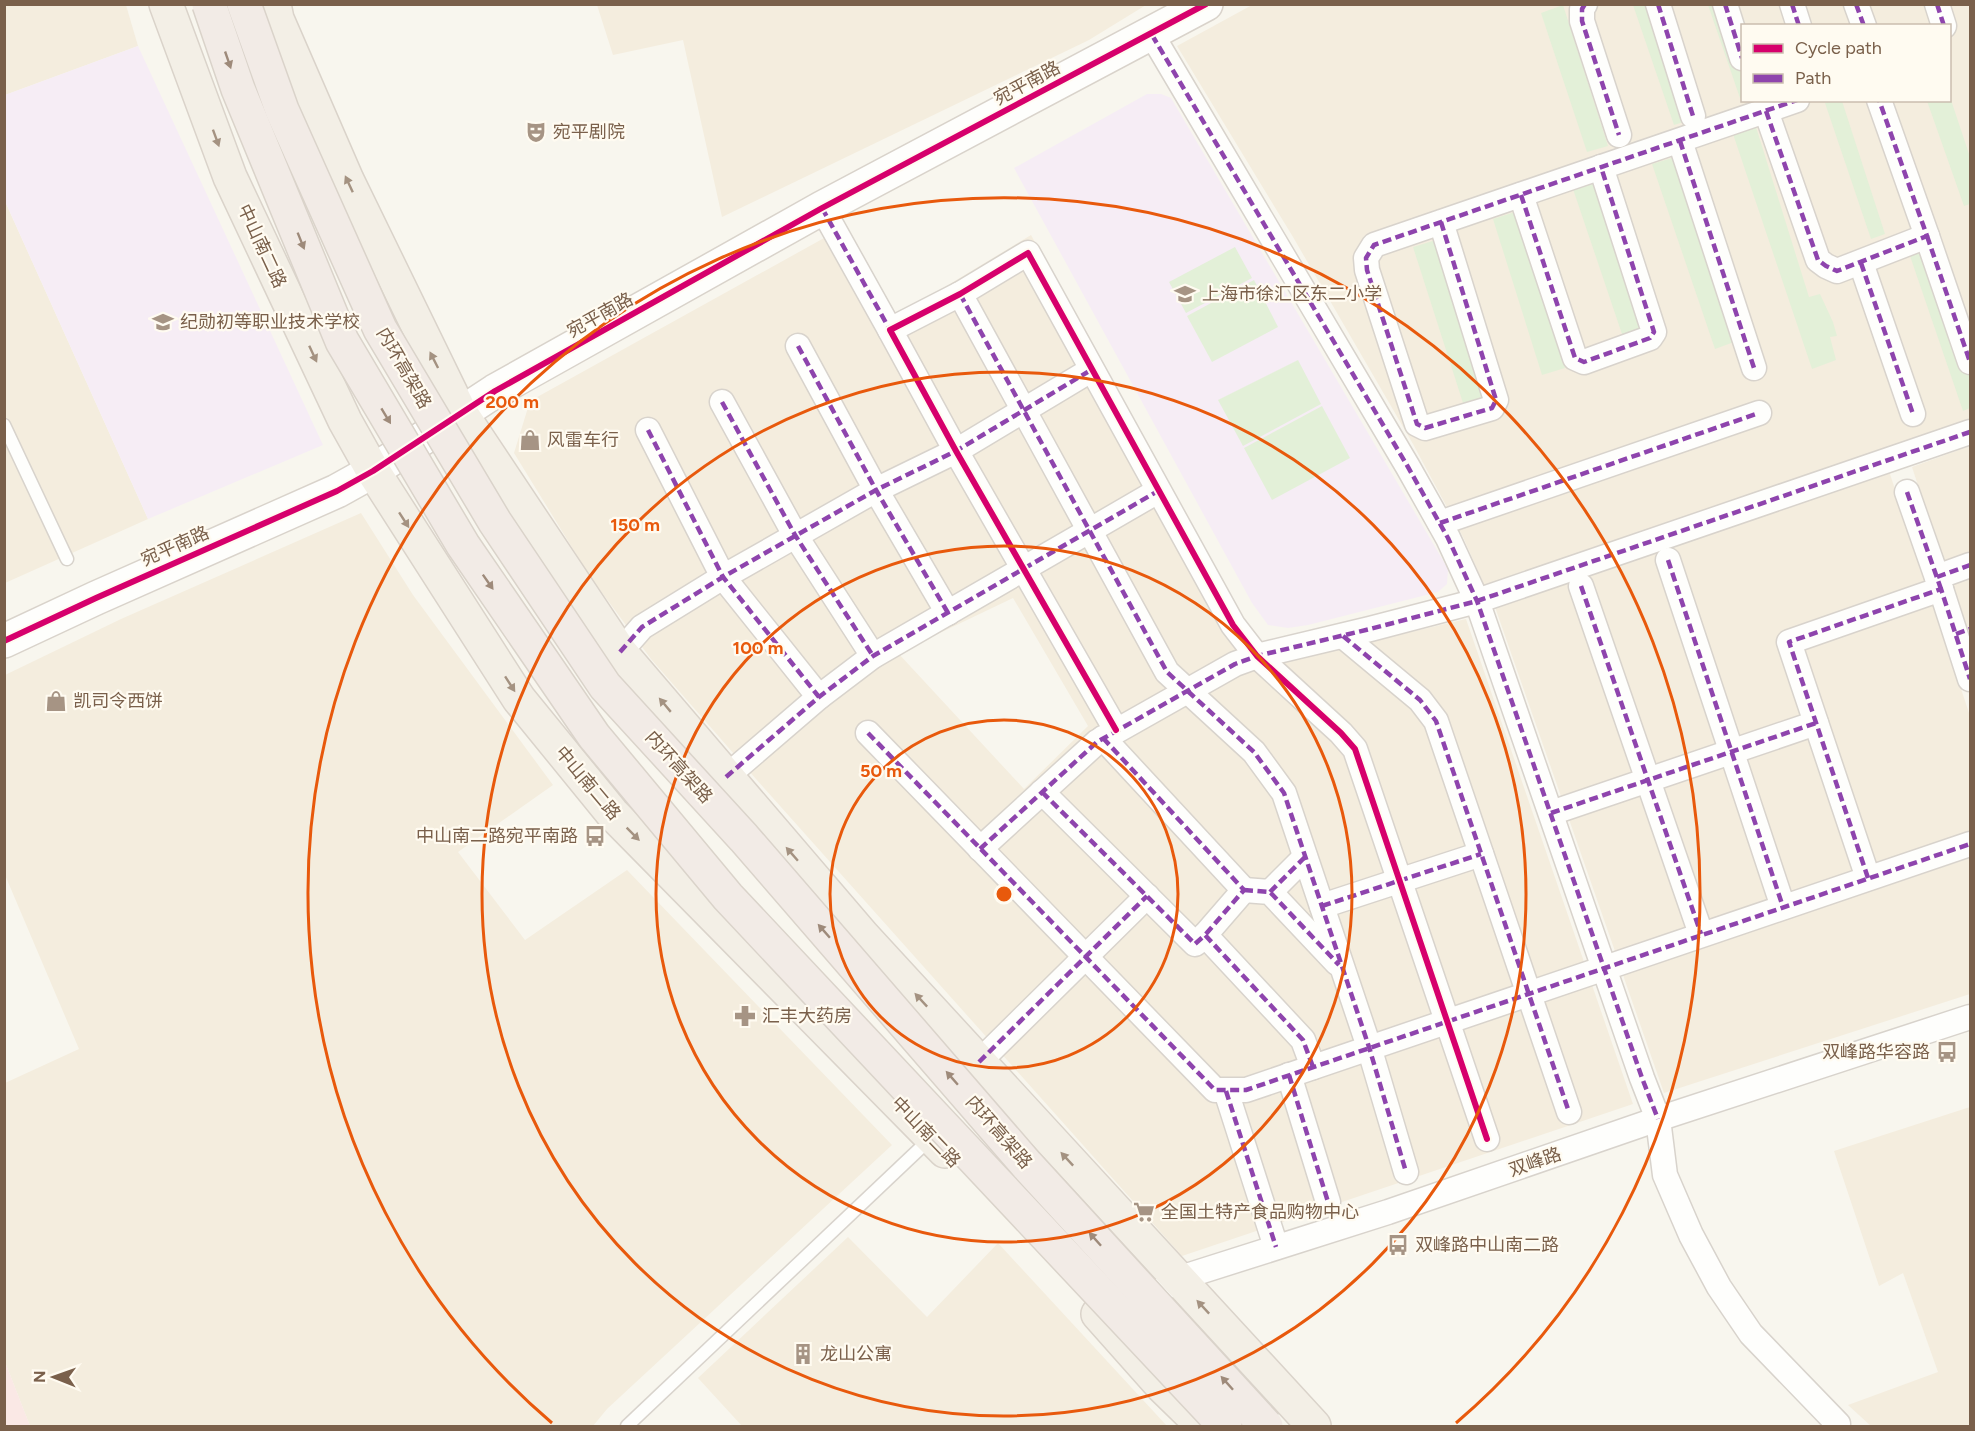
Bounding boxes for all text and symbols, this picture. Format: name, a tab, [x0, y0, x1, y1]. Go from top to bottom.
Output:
legend	[1741, 24, 1951, 102]
text: Cycle path	[1795, 37, 1882, 59]
one-way arrow	[224, 51, 234, 69]
street label: 宛平南路	[990, 56, 1064, 110]
text: Path	[1795, 67, 1831, 89]
theatre icon: 宛平剧院	[524, 120, 548, 144]
place label: 宛平剧院	[553, 121, 625, 143]
one-way arrow	[211, 129, 221, 147]
one-way arrow	[344, 175, 354, 193]
street label: 中山南二路	[233, 201, 291, 291]
one-way arrow	[297, 232, 306, 250]
school or university icon: 上海市徐汇区东二小学	[1173, 282, 1197, 306]
place label: 上海市徐汇区东二小学	[1202, 283, 1382, 305]
street label: 宛平南路	[563, 288, 637, 342]
school or university icon: 纪勋初等职业技术学校	[151, 310, 175, 334]
place label: 纪勋初等职业技术学校	[180, 311, 360, 333]
street label: 内环高架路	[372, 324, 436, 412]
one-way arrow	[309, 346, 318, 363]
one-way arrow	[429, 351, 438, 368]
text: 200 m	[485, 391, 539, 413]
one-way arrow	[381, 408, 391, 425]
shop icon: 风雷车行	[518, 428, 542, 452]
place label: 风雷车行	[547, 429, 619, 451]
one-way arrow	[399, 512, 410, 528]
text: 150 m	[610, 514, 660, 536]
street label: 宛平南路	[138, 521, 212, 571]
one-way arrow	[482, 573, 494, 589]
text: 100 m	[733, 637, 783, 659]
one-way arrow	[504, 676, 515, 692]
shop icon: 凯司令西饼	[44, 689, 68, 713]
place label: 凯司令西饼	[73, 690, 163, 712]
one-way arrow	[659, 697, 672, 713]
street label: 内环高架路	[641, 726, 717, 808]
street label: 中山南二路	[551, 741, 625, 825]
text: 50 m	[860, 760, 902, 782]
bus stop icon: 中山南二路宛平南路	[583, 824, 607, 848]
place label: 中山南二路宛平南路	[416, 825, 578, 847]
one-way arrow	[626, 827, 640, 841]
one-way arrow	[786, 847, 799, 862]
centre of rings	[994, 884, 1014, 904]
one-way arrow	[817, 923, 831, 938]
one-way arrow	[914, 992, 928, 1007]
pharmacy icon: 汇丰大药房	[733, 1004, 757, 1028]
place label: 汇丰大药房	[762, 1005, 852, 1027]
bus stop icon: 双峰路华容路	[1935, 1040, 1959, 1064]
place label: 双峰路华容路	[1822, 1041, 1930, 1063]
one-way arrow	[946, 1071, 959, 1086]
street label: 内环高架路	[961, 1091, 1037, 1173]
street label: 中山南二路	[887, 1092, 965, 1172]
street label: 双峰路	[1506, 1143, 1564, 1181]
one-way arrow	[1060, 1151, 1074, 1166]
supermarket icon: 全国土特产食品购物中心	[1132, 1200, 1156, 1224]
place label: 全国土特产食品购物中心	[1161, 1201, 1359, 1223]
one-way arrow	[1088, 1232, 1102, 1247]
bus stop icon: 双峰路中山南二路	[1386, 1233, 1410, 1257]
place label: 双峰路中山南二路	[1415, 1234, 1559, 1256]
one-way arrow	[1197, 1300, 1210, 1315]
building icon: 龙山公寓	[791, 1342, 815, 1366]
place label: 龙山公寓	[820, 1343, 892, 1365]
north arrow	[24, 1347, 84, 1407]
text: N	[30, 1370, 49, 1383]
one-way arrow	[1220, 1376, 1234, 1391]

